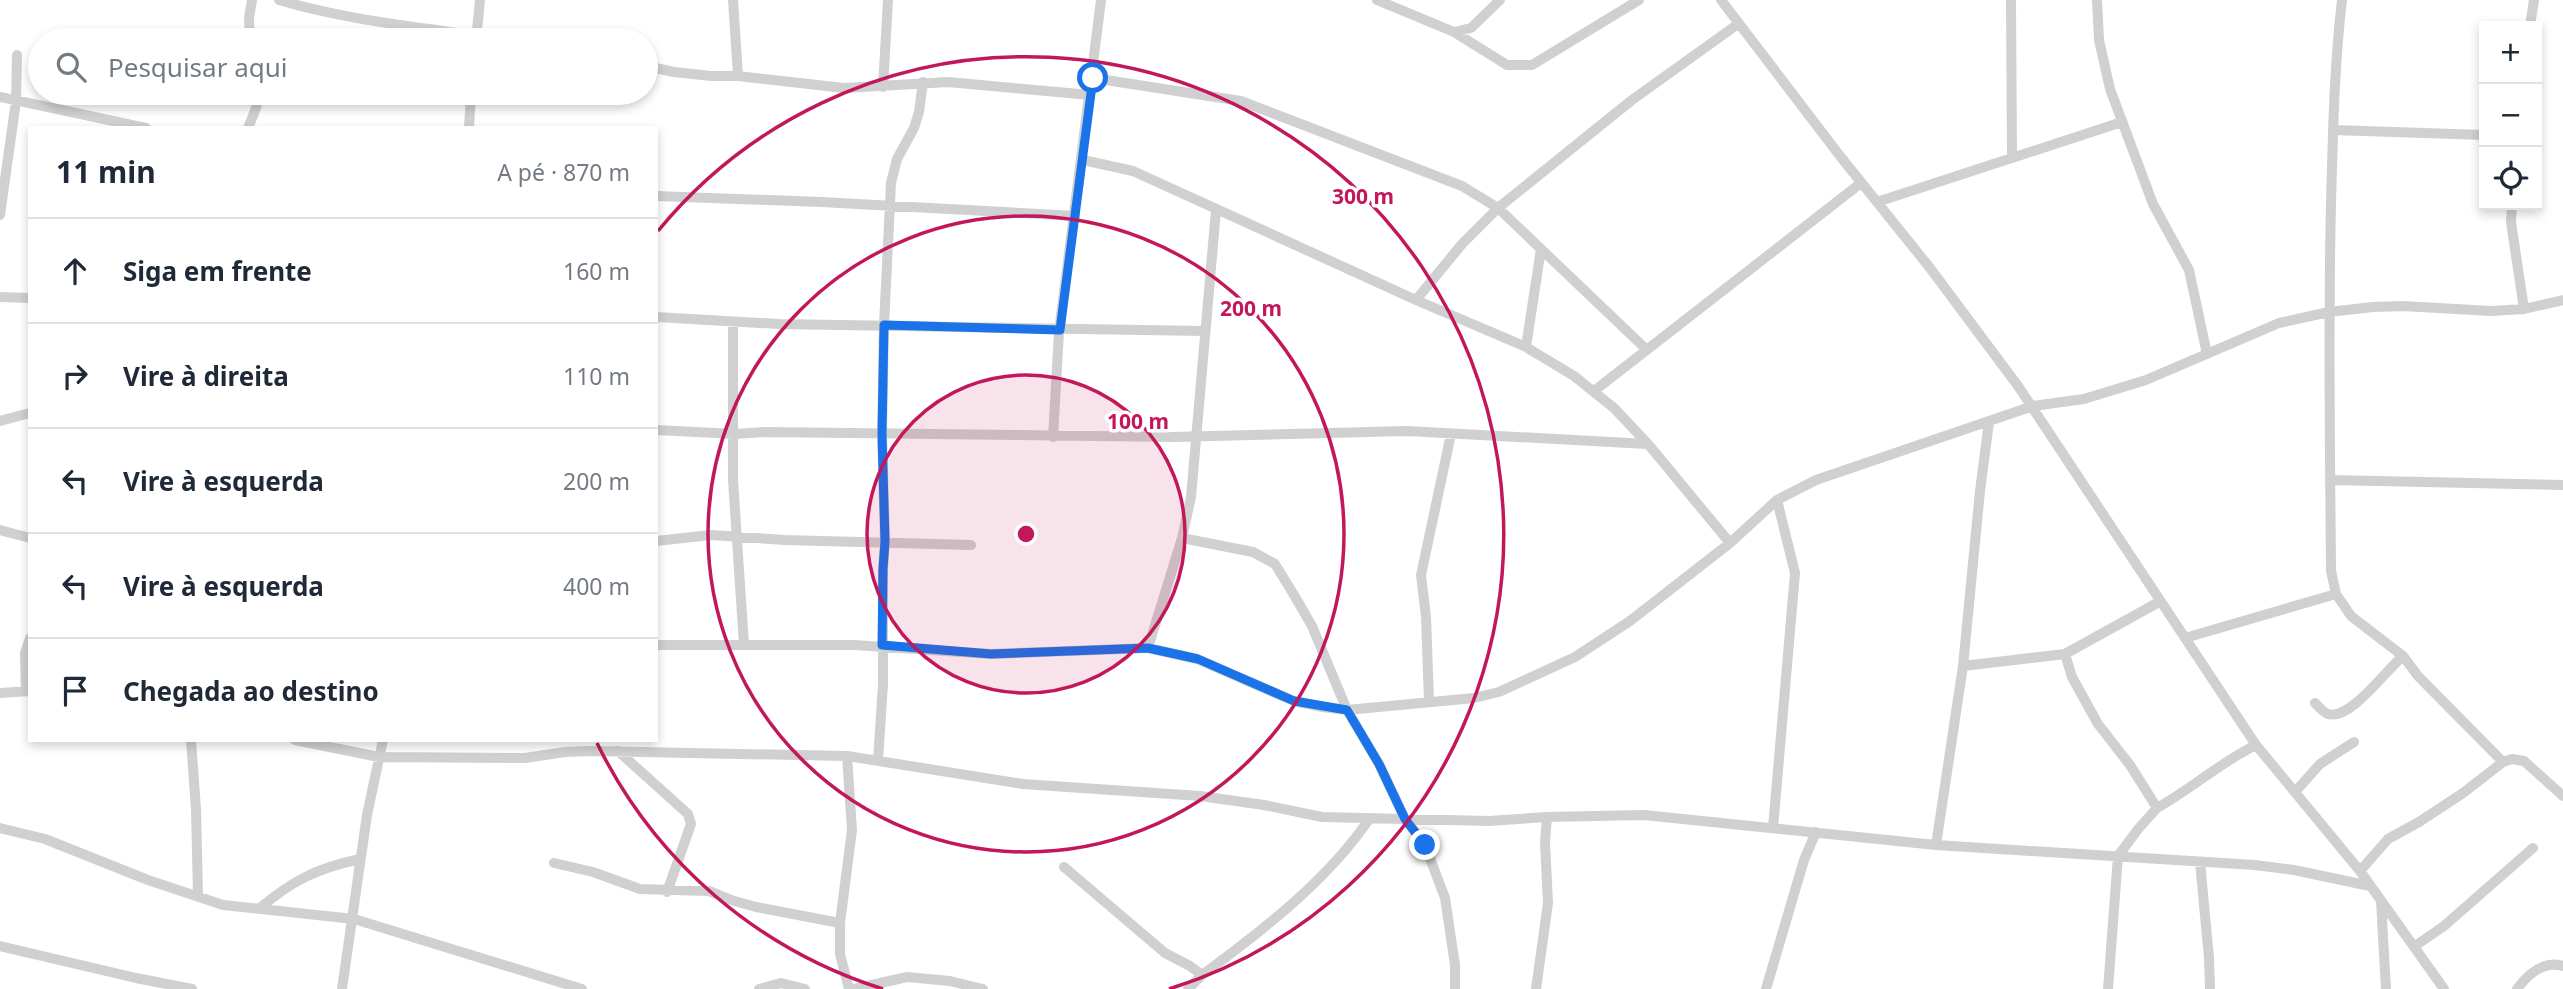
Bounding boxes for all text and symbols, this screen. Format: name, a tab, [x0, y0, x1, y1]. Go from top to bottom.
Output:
map controls	[2479, 21, 2542, 210]
button: +	[2479, 21, 2542, 84]
search box	[28, 28, 658, 105]
icon: search	[52, 48, 90, 86]
text: Pesquisar aqui	[108, 49, 288, 85]
route start	[1077, 62, 1108, 93]
button: −	[2479, 84, 2542, 147]
button: locate	[2479, 147, 2542, 210]
text: 11 min	[56, 151, 156, 192]
text: A pé · 870 m	[497, 156, 630, 188]
text: 300 m	[1332, 182, 1394, 210]
icon: ahead	[56, 252, 94, 290]
text: Siga em frente	[123, 253, 312, 289]
text: 160 m	[563, 255, 630, 287]
text: 200 m	[1220, 294, 1282, 322]
icon: right	[56, 357, 94, 395]
text: Vire à direita	[123, 358, 289, 394]
text: 110 m	[563, 360, 630, 392]
text: 100 m	[1107, 407, 1169, 435]
icon: left	[56, 462, 94, 500]
text: Vire à esquerda	[123, 463, 324, 499]
text: 200 m	[563, 465, 630, 497]
centre of rings	[1014, 522, 1038, 546]
icon: left	[56, 567, 94, 605]
text: Vire à esquerda	[123, 568, 324, 604]
text: 400 m	[563, 570, 630, 602]
icon: arrive	[56, 672, 94, 710]
text: Chegada ao destino	[123, 673, 379, 709]
route end	[1409, 829, 1440, 860]

